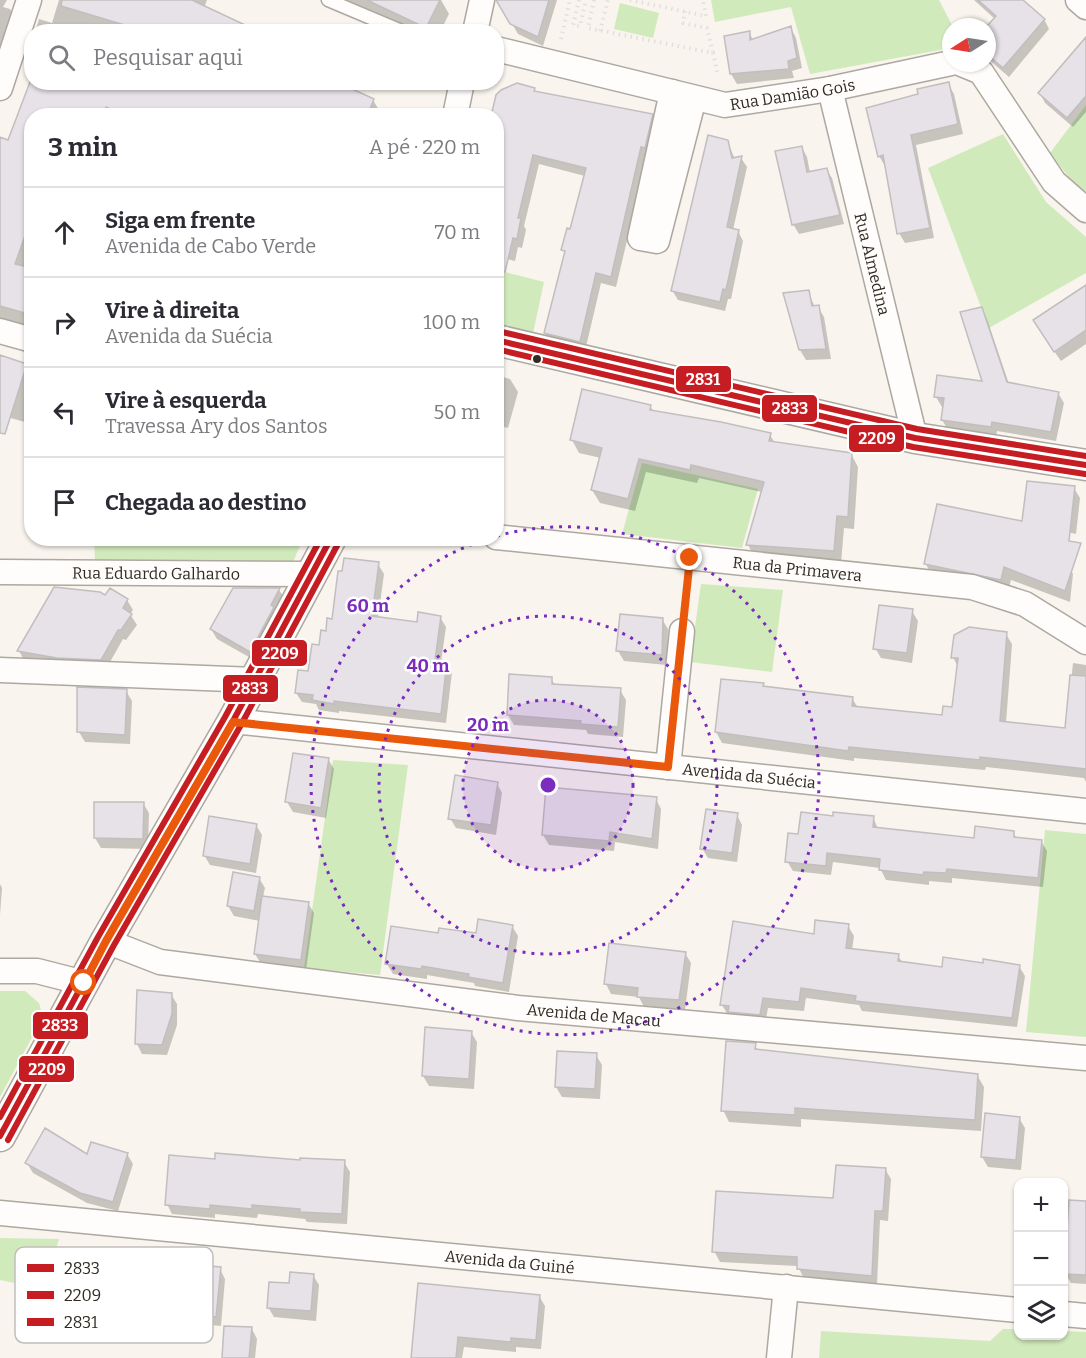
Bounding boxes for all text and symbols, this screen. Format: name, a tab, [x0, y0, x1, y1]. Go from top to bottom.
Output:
north arrow	[942, 18, 996, 72]
search box	[24, 24, 504, 90]
icon: search	[45, 41, 78, 74]
text: Pesquisar aqui	[93, 44, 243, 71]
street label: Rua Damião Gois	[729, 75, 857, 114]
text: 3 min	[48, 132, 117, 163]
text: A pé · 220 m	[369, 135, 480, 159]
text: Siga em frente	[105, 207, 255, 234]
street label: Rua Almedina	[850, 211, 894, 318]
icon: ahead	[48, 216, 81, 249]
text: 70 m	[434, 220, 480, 244]
text: Avenida de Cabo Verde	[105, 234, 316, 258]
text: Vire à direita	[105, 297, 239, 324]
icon: right	[48, 306, 81, 339]
text: 100 m	[423, 310, 480, 334]
text: Avenida da Suécia	[105, 324, 273, 348]
unlabelled marker	[531, 353, 543, 365]
line badge: 2831	[675, 365, 732, 393]
text: 2831	[686, 370, 720, 389]
text: Vire à esquerda	[105, 387, 266, 414]
line badge: 2833	[761, 394, 818, 423]
icon: left	[48, 396, 81, 429]
text: 2833	[772, 399, 808, 418]
text: 50 m	[433, 400, 480, 424]
text: Travessa Ary dos Santos	[105, 414, 328, 438]
line badge: 2209	[848, 424, 905, 453]
text: 2209	[858, 429, 896, 448]
icon: arrive	[48, 486, 81, 519]
text: Chegada ao destino	[105, 489, 306, 516]
route end	[676, 544, 702, 570]
street label: Rua da Primavera	[731, 553, 863, 585]
street label: Rua Eduardo Galhardo	[72, 563, 240, 584]
text: 60 m	[347, 595, 389, 617]
line badge: 2209	[251, 639, 308, 667]
text: 2209	[261, 644, 299, 663]
text: 40 m	[407, 655, 449, 677]
line badge: 2833	[222, 674, 279, 703]
text: 2833	[232, 679, 268, 698]
text: 20 m	[467, 714, 509, 736]
street label: Avenida da Suécia	[681, 759, 817, 792]
centre of rings	[538, 775, 558, 795]
route start	[70, 969, 96, 995]
street label: Avenida de Macau	[526, 1000, 662, 1031]
line badge: 2833	[32, 1011, 89, 1040]
text: 2833	[42, 1016, 78, 1035]
line badge: 2209	[18, 1055, 75, 1083]
text: 2209	[28, 1060, 66, 1079]
map controls	[1014, 1178, 1068, 1340]
button: +	[1014, 1178, 1068, 1232]
button: −	[1014, 1232, 1068, 1286]
street label: Avenida da Guiné	[444, 1246, 575, 1278]
legend	[15, 1247, 213, 1343]
text: 2833	[64, 1259, 100, 1278]
text: 2209	[64, 1286, 101, 1305]
button: layers	[1014, 1286, 1068, 1340]
text: 2831	[64, 1313, 98, 1332]

